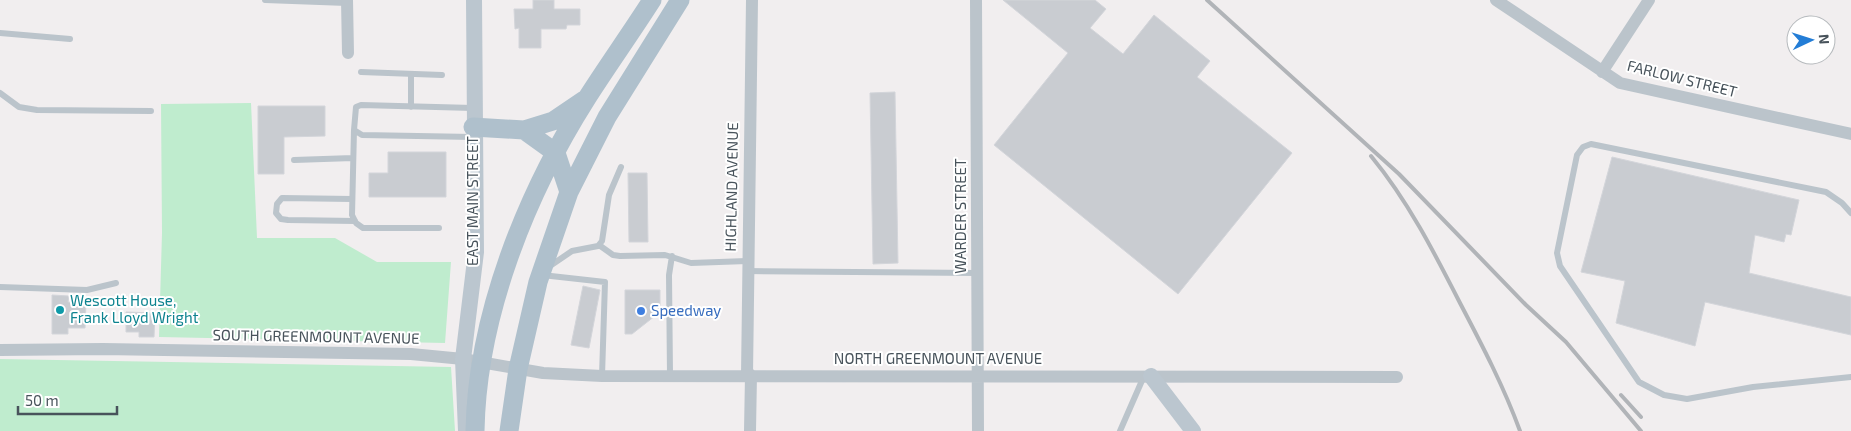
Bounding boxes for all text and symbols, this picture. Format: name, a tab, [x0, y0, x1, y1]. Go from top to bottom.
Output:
north arrow	[1786, 15, 1836, 65]
text: N	[1816, 33, 1833, 45]
street label: FARLOW STREET	[1625, 56, 1739, 100]
street label: HIGHLAND AVENUE	[721, 122, 741, 252]
street label: EAST MAIN STREET	[463, 136, 481, 266]
street label: WARDER STREET	[951, 158, 969, 274]
place label: Wescott House, Frank Lloyd Wright	[70, 291, 199, 326]
place label: Speedway	[651, 301, 721, 319]
marker: Wescott House, Frank Lloyd Wright	[54, 304, 66, 316]
marker: Speedway	[635, 305, 647, 317]
street label: SOUTH GREENMOUNT AVENUE	[212, 325, 420, 347]
street label: NORTH GREENMOUNT AVENUE	[834, 349, 1042, 367]
scale bar	[18, 384, 116, 416]
text: 50 m	[25, 391, 59, 409]

